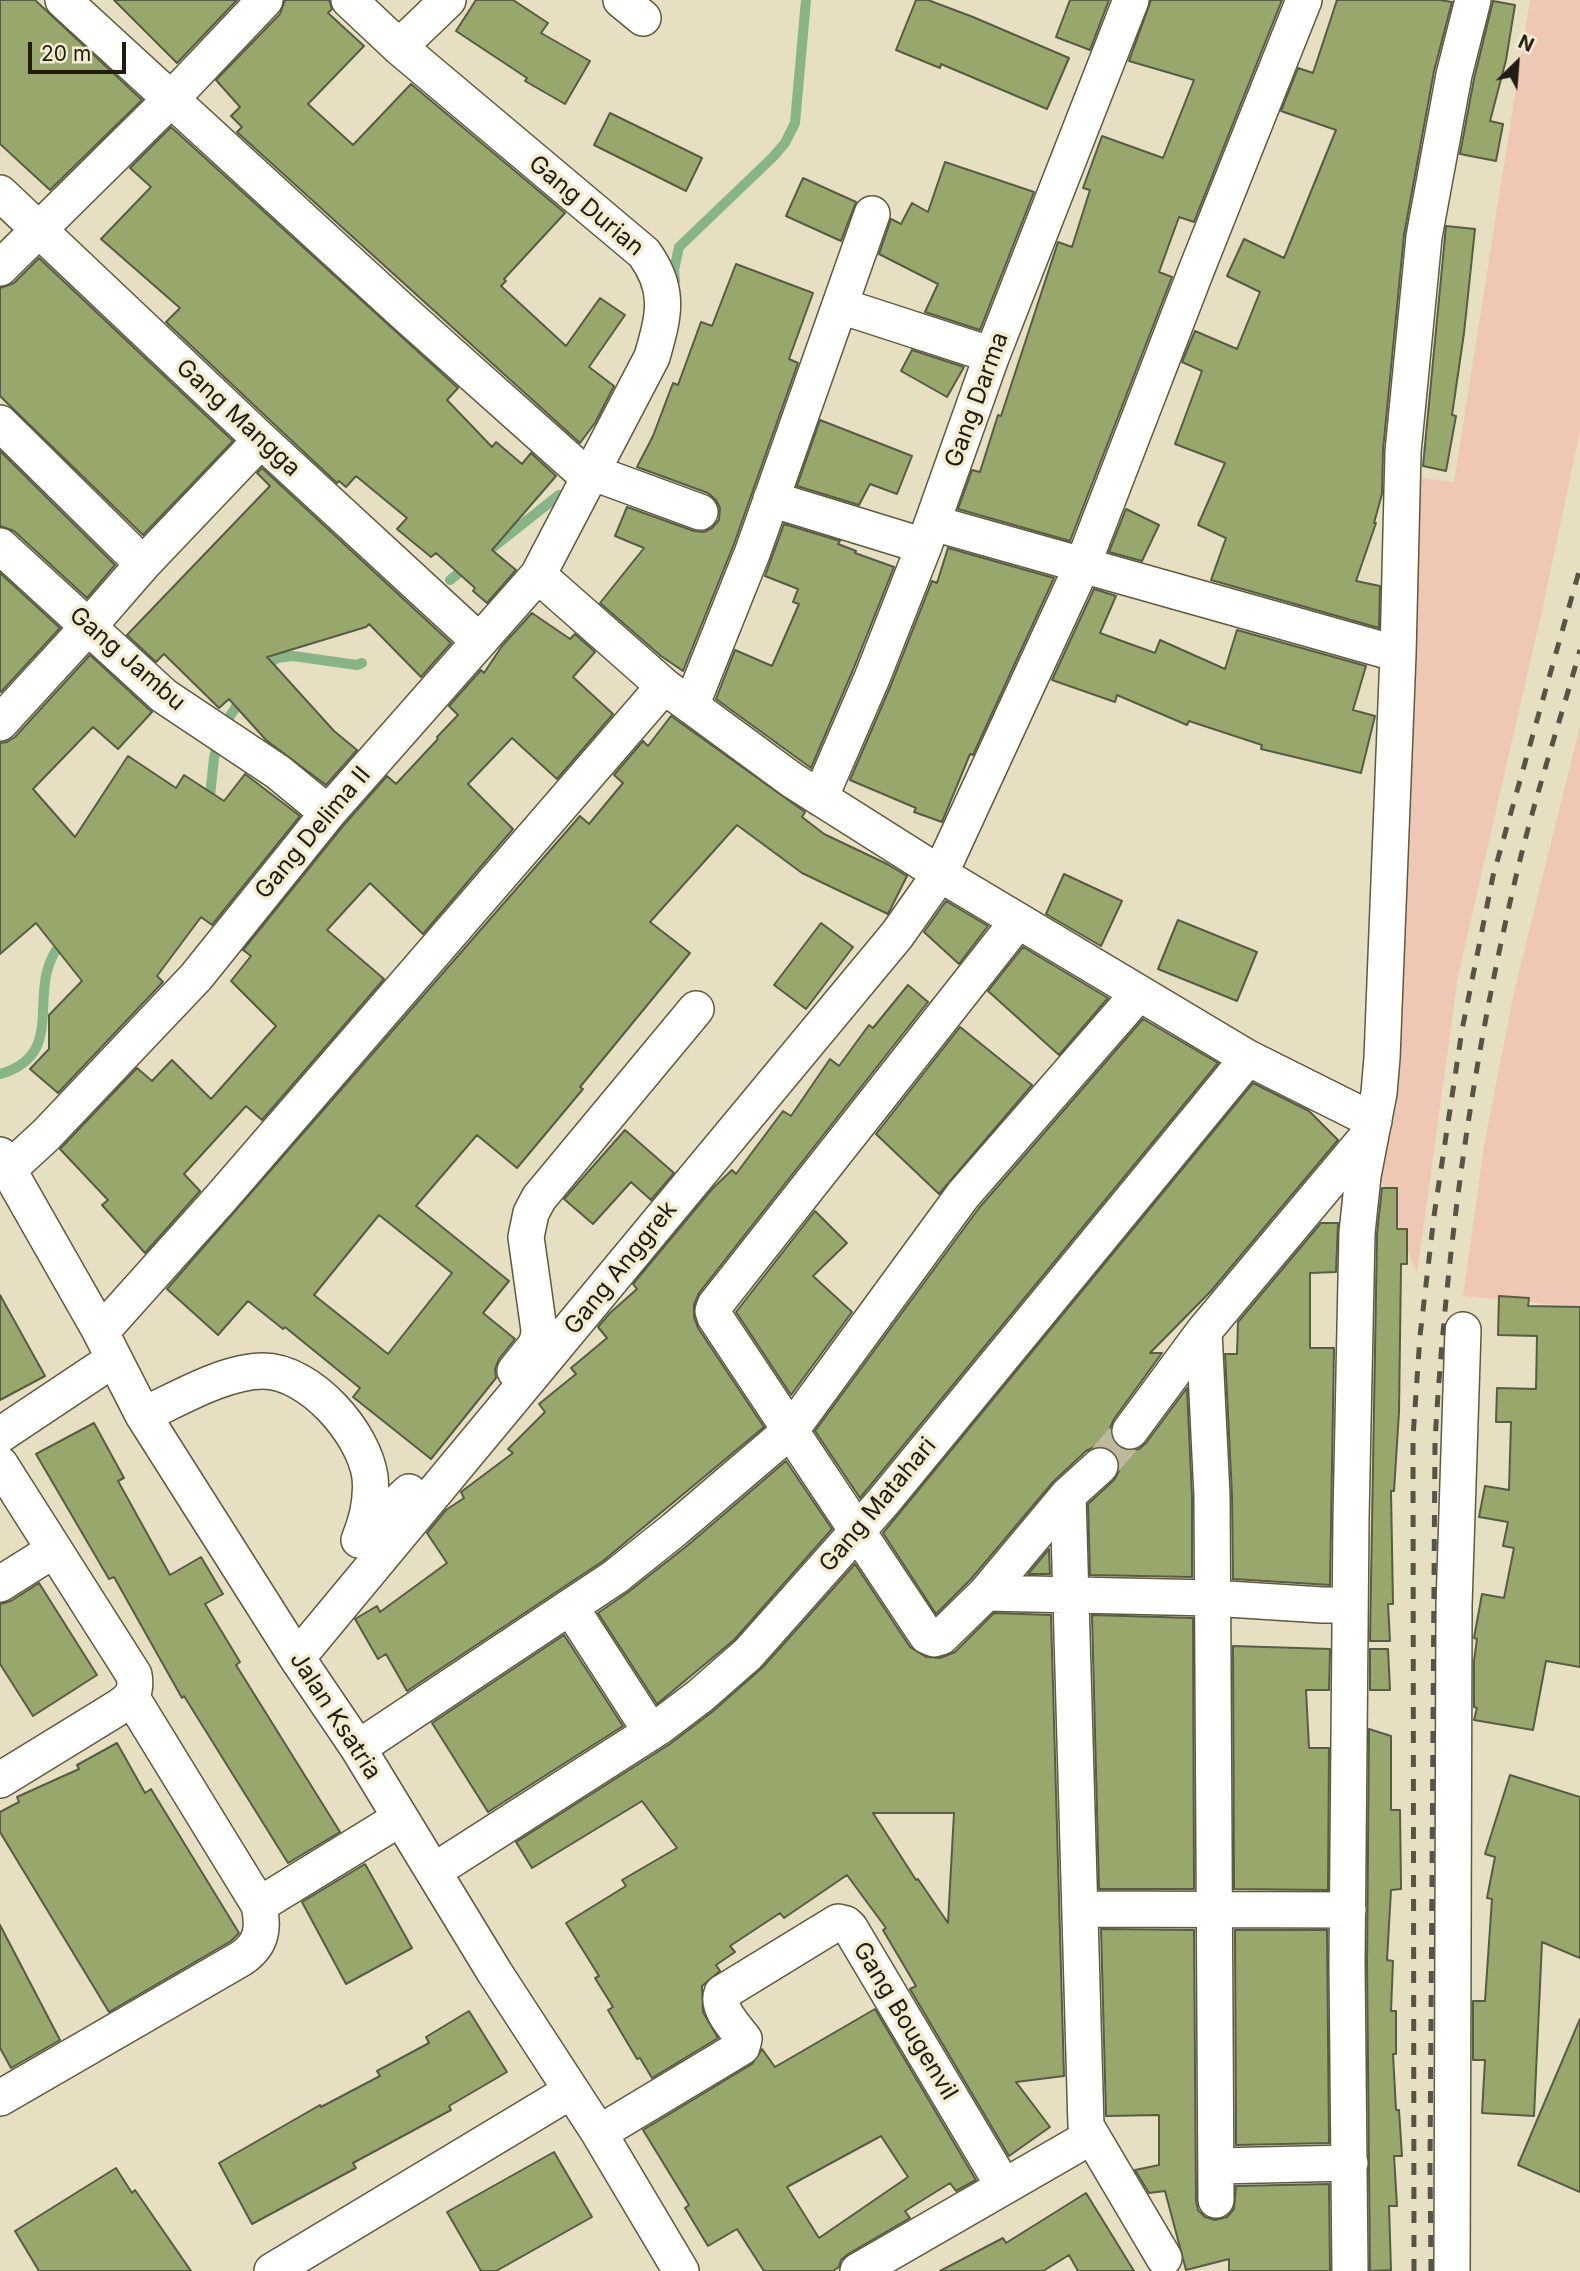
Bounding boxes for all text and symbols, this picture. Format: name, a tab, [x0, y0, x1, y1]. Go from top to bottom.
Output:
scale bar	[32, 28, 130, 72]
north arrow	[1482, 28, 1552, 98]
text: N	[1515, 30, 1538, 57]
text: 20 m	[41, 41, 91, 66]
street label: Gang Durian	[523, 150, 649, 262]
street label: Gang Darma	[939, 328, 1015, 472]
street label: Gang Mangga	[170, 353, 306, 483]
street label: Gang Jambu	[63, 601, 191, 717]
street label: Gang Delima II	[249, 761, 377, 905]
street label: Gang Anggrek	[559, 1196, 683, 1340]
street label: Gang Matahari	[813, 1432, 943, 1578]
street label: Jalan Ksatria	[283, 1647, 387, 1785]
street label: Gang Bougenvil	[847, 1937, 963, 2105]

